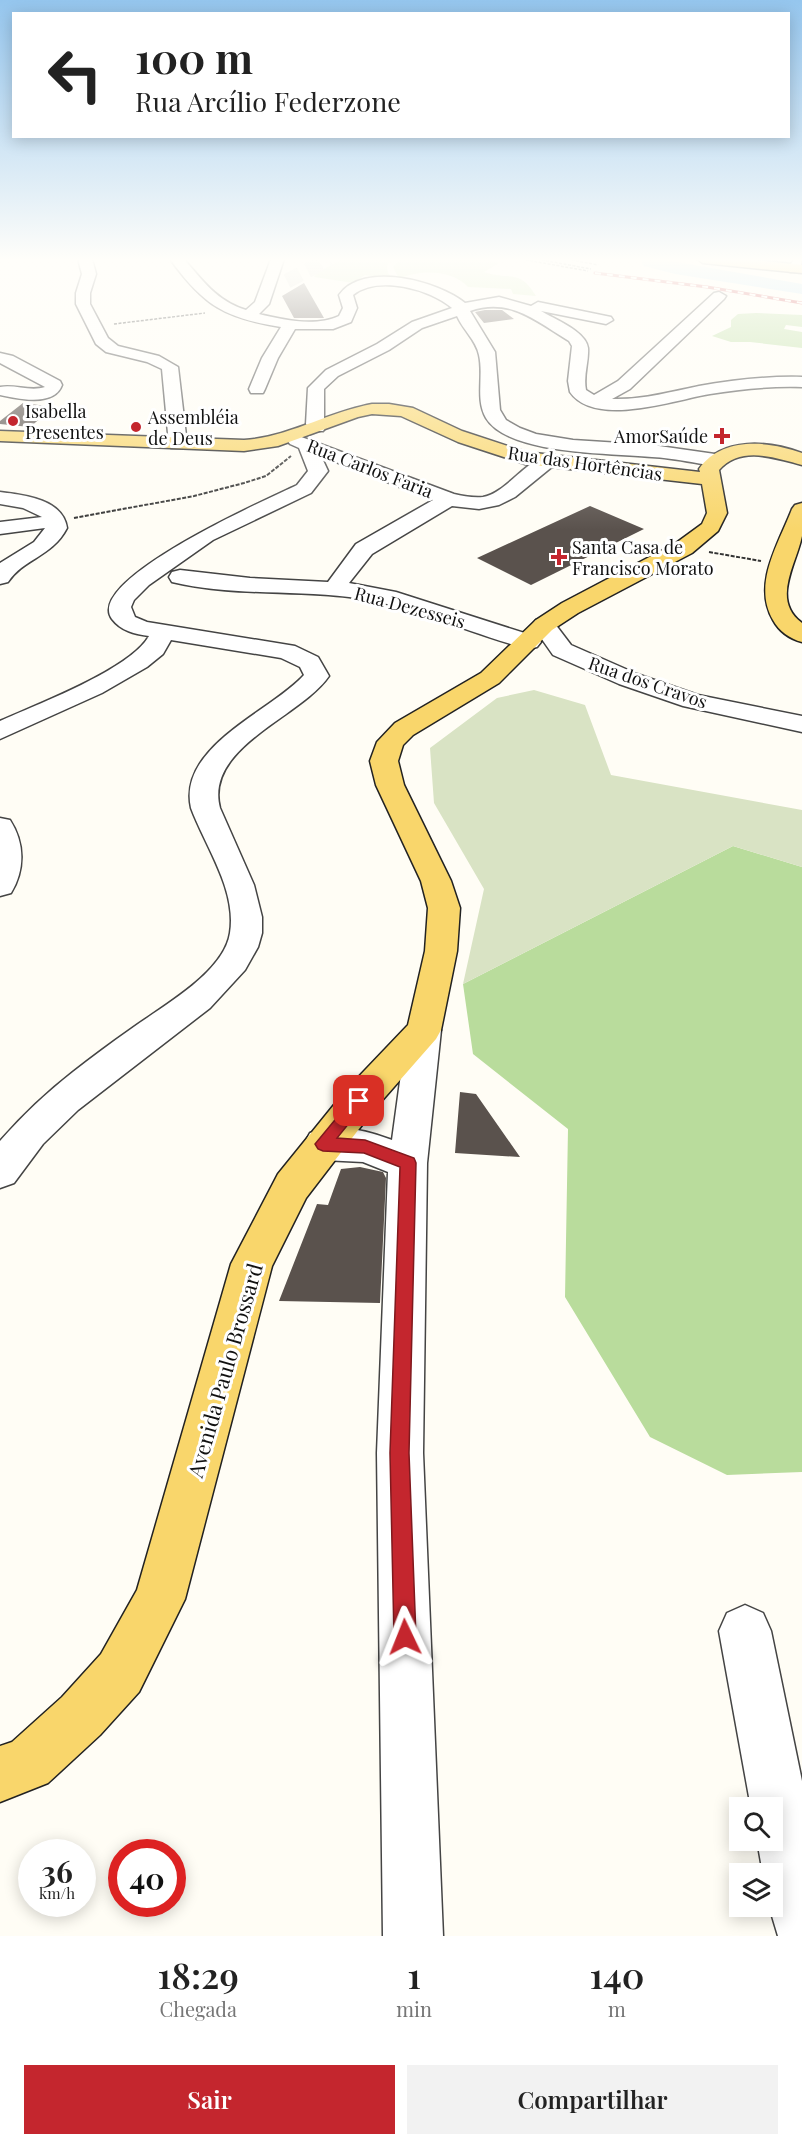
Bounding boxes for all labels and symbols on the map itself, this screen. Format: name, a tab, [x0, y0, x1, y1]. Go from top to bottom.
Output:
place label: Isabella Presentes	[25, 399, 104, 444]
place label: Assembléia de Deus	[147, 405, 239, 450]
marker: Isabella Presentes	[6, 414, 20, 428]
marker: Assembléia de Deus	[129, 420, 143, 434]
place label: AmorSaúde	[613, 424, 708, 448]
marker: AmorSaúde	[713, 427, 731, 445]
street label: Rua Carlos Faria	[304, 433, 436, 503]
street label: Rua das Hortências	[506, 440, 664, 486]
place label: Santa Casa de Francisco Morato	[572, 535, 714, 580]
marker: Santa Casa de Francisco Morato	[550, 548, 568, 566]
street label: Rua Dezesseis	[352, 581, 468, 633]
street label: Rua dos Cravos	[585, 650, 711, 714]
pin	[333, 1075, 384, 1126]
street label: Avenida Paulo Brossard	[180, 1260, 268, 1481]
position arrow	[373, 1605, 437, 1669]
speed limit sign: 40	[108, 1839, 186, 1917]

